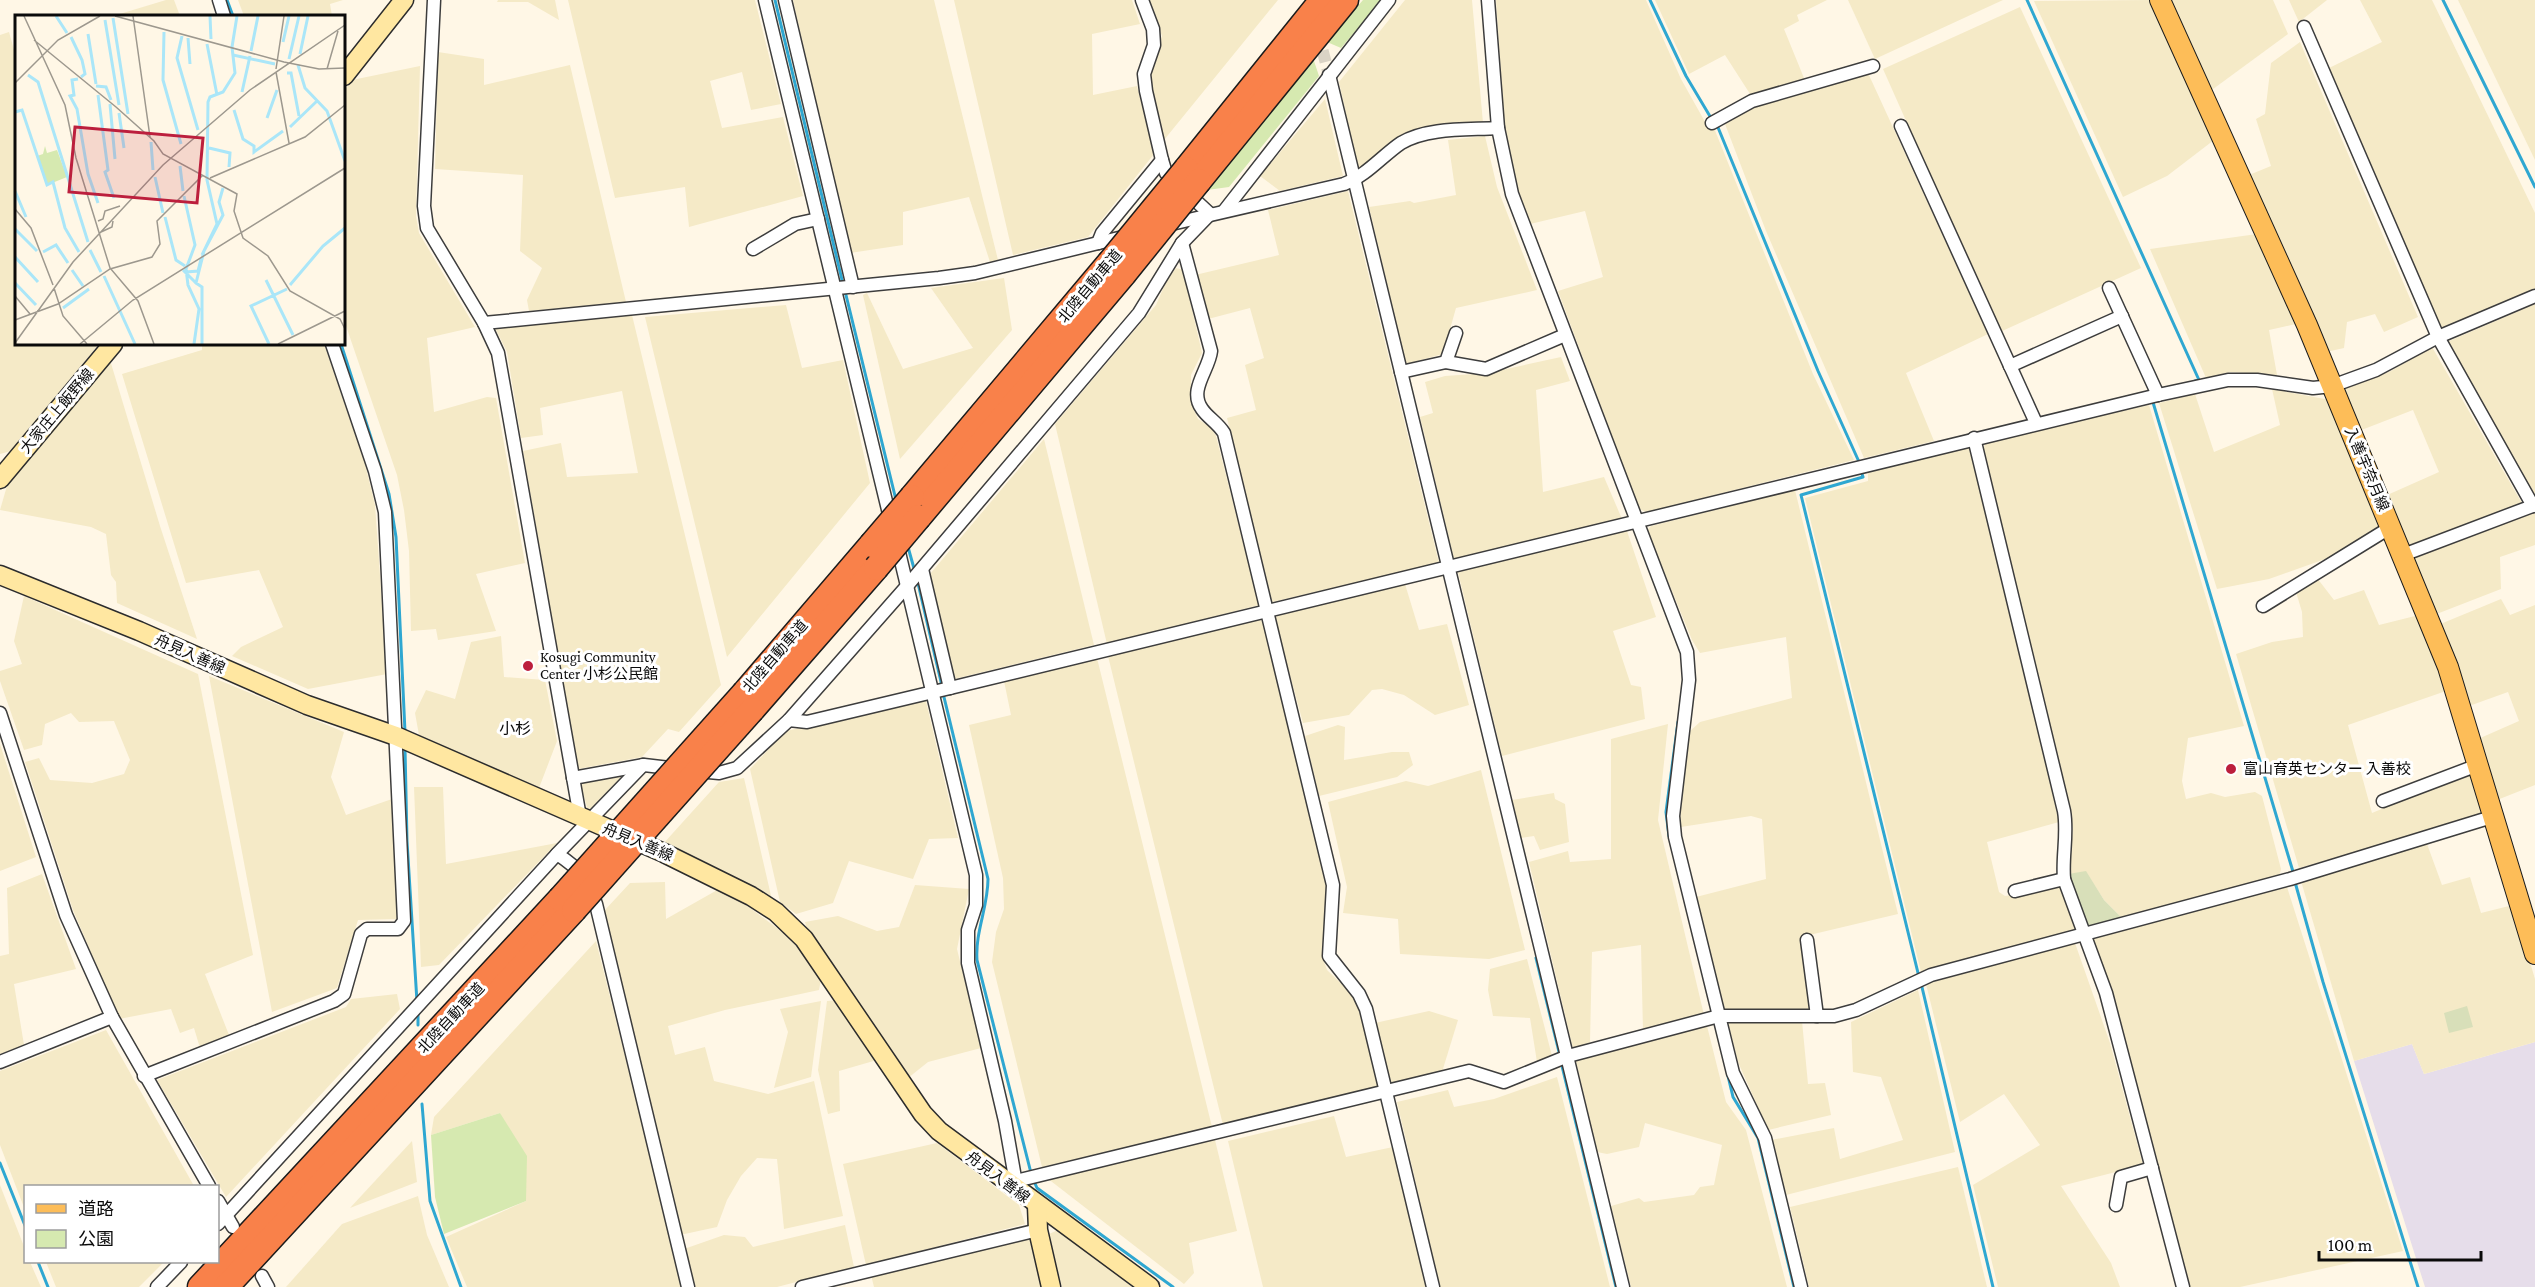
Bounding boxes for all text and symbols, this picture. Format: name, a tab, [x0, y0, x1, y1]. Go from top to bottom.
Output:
inset map	[15, 15, 345, 345]
street label: 北陸自動車道	[1054, 246, 1125, 326]
street label: 大家庄上飯野線	[17, 366, 97, 456]
street label: 入善宇奈月線	[2342, 424, 2392, 514]
street label: 北陸自動車道	[739, 616, 811, 695]
street label: 舟見入善線	[152, 631, 228, 677]
place label: Kosugi Community Center 小杉公民館	[540, 649, 658, 682]
marker: Kosugi Community Center 小杉公民館	[521, 659, 535, 673]
district label: 小杉	[499, 720, 531, 737]
place label: 富山育英センター 入善校	[2243, 761, 2411, 777]
marker: 富山育英センター 入善校	[2224, 762, 2238, 776]
street label: 舟見入善線	[600, 820, 676, 864]
street label: 北陸自動車道	[414, 979, 488, 1056]
street label: 舟見入善線	[963, 1148, 1033, 1206]
legend	[24, 1185, 219, 1263]
text: 道路	[78, 1199, 114, 1219]
scale bar	[2319, 1224, 2481, 1262]
text: 公園	[78, 1229, 114, 1249]
text: 100 m	[2328, 1235, 2373, 1255]

